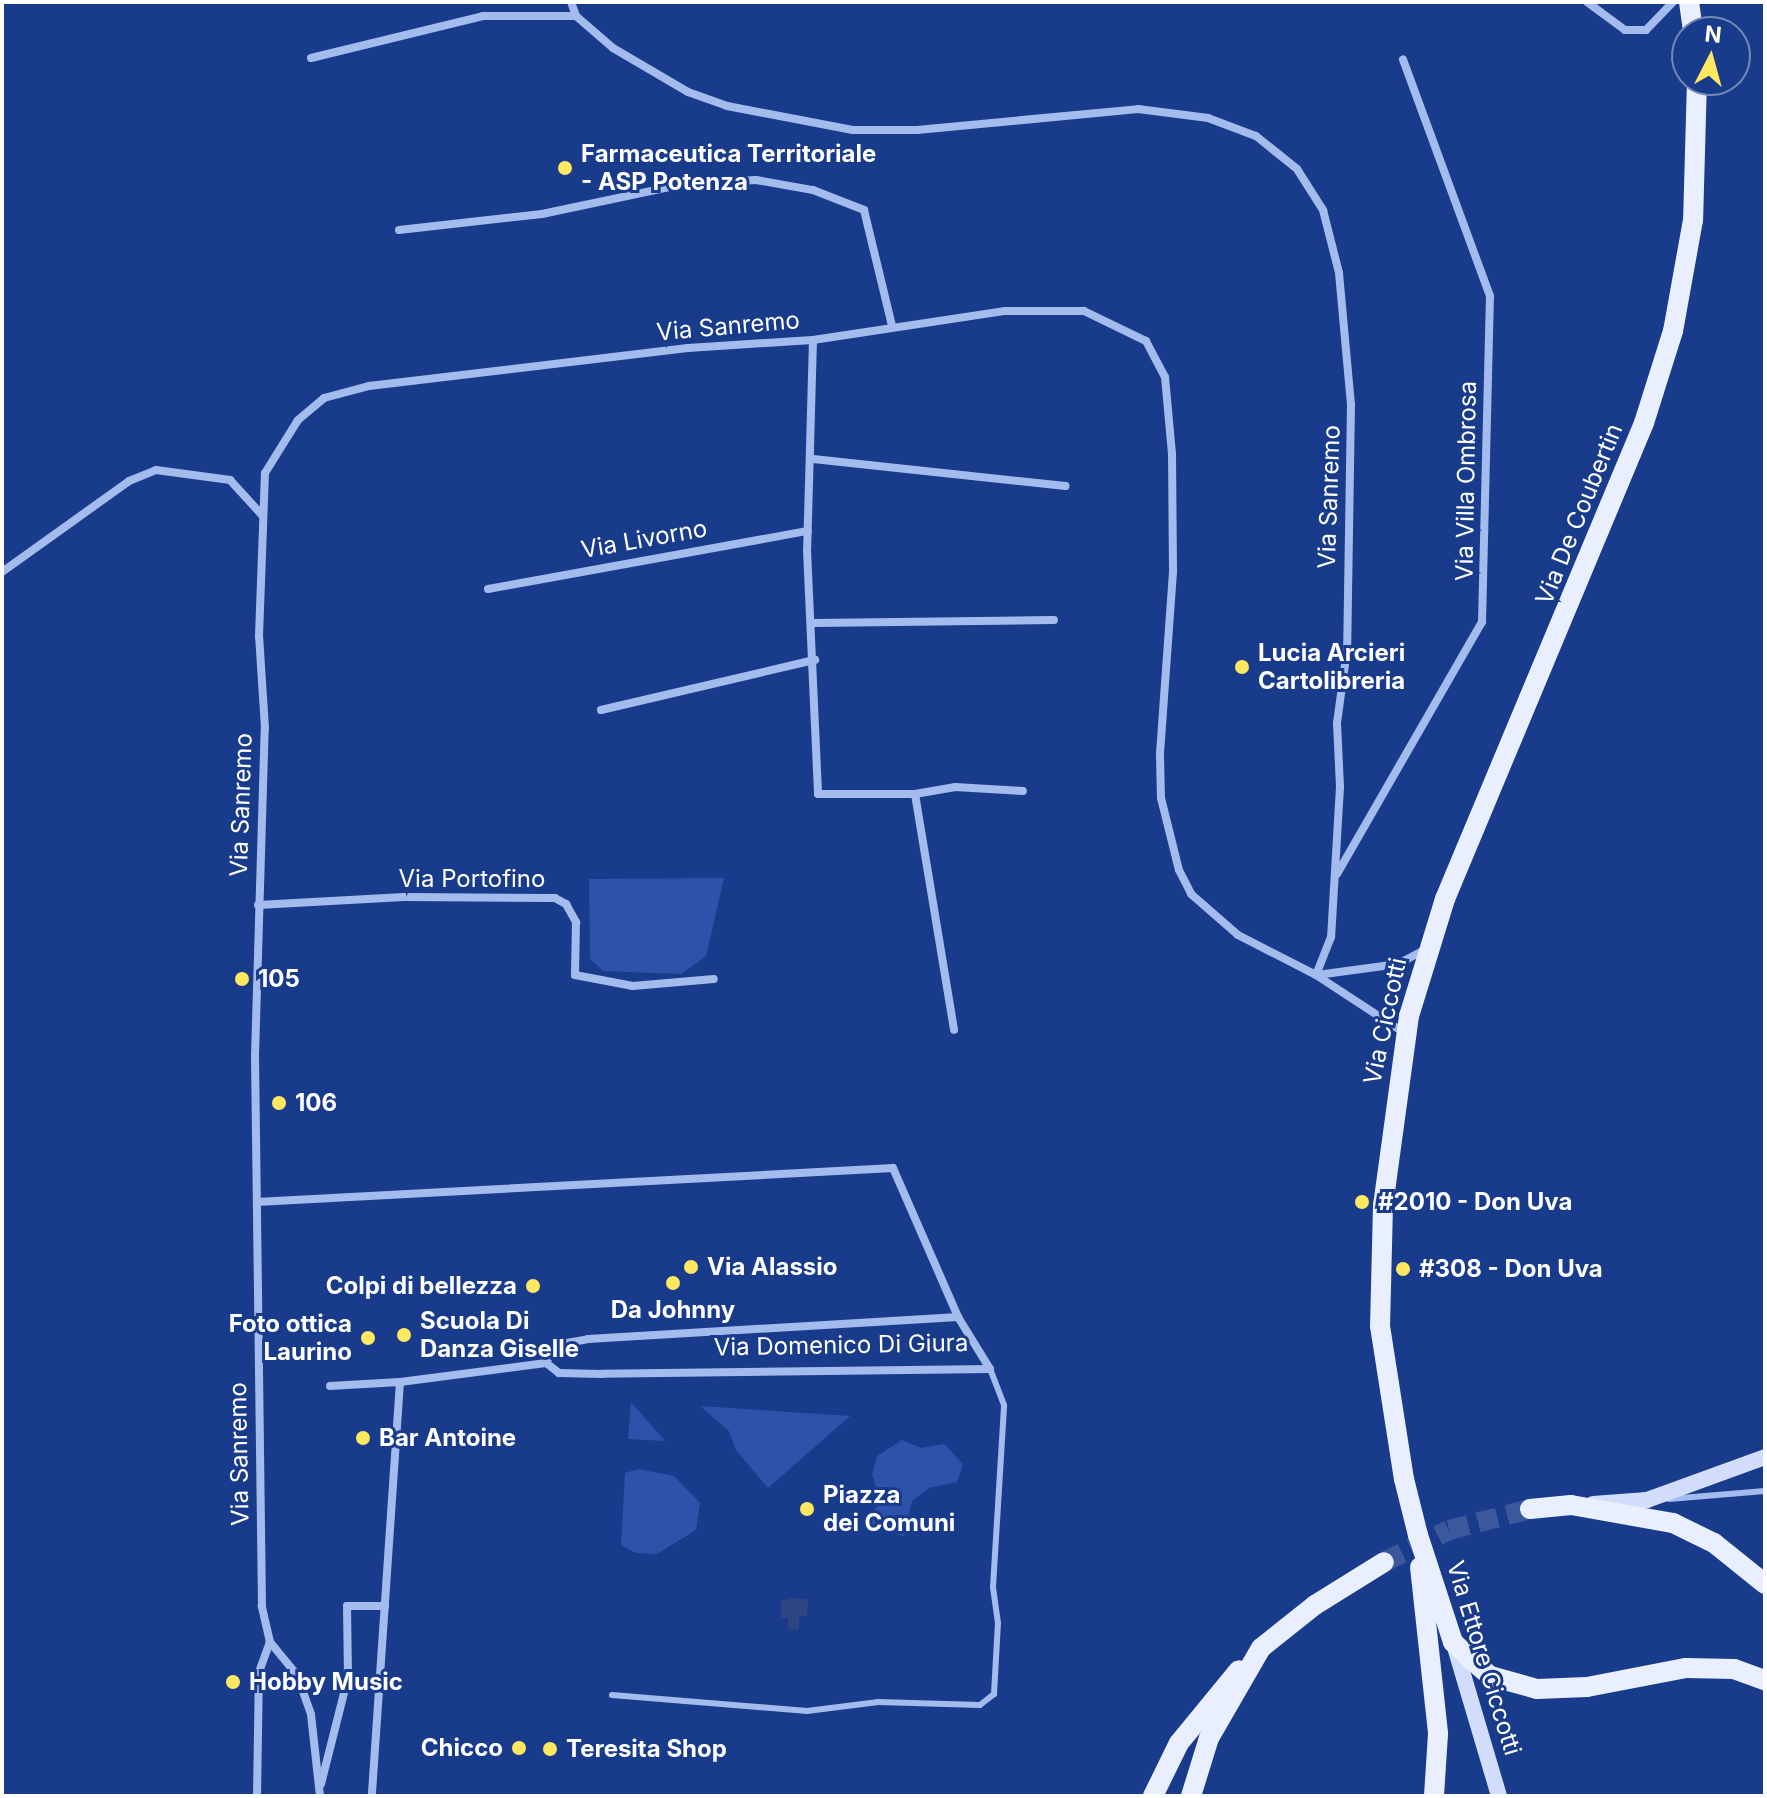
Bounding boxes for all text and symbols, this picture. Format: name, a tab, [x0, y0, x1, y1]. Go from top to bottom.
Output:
north arrow	[1671, 16, 1751, 96]
text: N	[1704, 20, 1723, 48]
place label: Farmaceutica Territoriale - ASP Potenza	[581, 140, 876, 196]
marker: Farmaceutica Territoriale - ASP Potenza	[556, 159, 574, 177]
street label: Via Sanremo	[655, 305, 801, 347]
street label: Via Villa Ombrosa	[1450, 381, 1482, 581]
street label: Via De Coubertin	[1530, 419, 1628, 609]
street label: Via Sanremo	[1312, 425, 1346, 569]
street label: Via Livorno	[579, 514, 709, 564]
place label: Lucia Arcieri Cartolibreria	[1258, 639, 1405, 695]
marker: Lucia Arcieri Cartolibreria	[1233, 658, 1251, 676]
street label: Via Sanremo	[224, 733, 258, 877]
street label: Via Portofino	[399, 865, 545, 893]
street label: Via Ciccotti	[1358, 955, 1412, 1087]
place label: 105	[258, 965, 300, 993]
marker: 105	[233, 970, 251, 988]
place label: 106	[295, 1089, 337, 1117]
marker: 106	[270, 1094, 288, 1112]
place label: #2010 - Don Uva	[1378, 1188, 1572, 1216]
marker: #2010 - Don Uva	[1353, 1193, 1371, 1211]
place label: Via Alassio	[707, 1253, 838, 1281]
place label: #308 - Don Uva	[1419, 1255, 1603, 1283]
marker: Via Alassio	[682, 1258, 700, 1276]
marker: #308 - Don Uva	[1394, 1260, 1412, 1278]
place label: Colpi di bellezza	[326, 1272, 517, 1300]
marker: Da Johnny	[664, 1274, 682, 1292]
marker: Colpi di bellezza	[524, 1277, 542, 1295]
place label: Da Johnny	[611, 1296, 735, 1324]
place label: Scuola Di Danza Giselle	[420, 1307, 579, 1363]
place label: Foto ottica Laurino	[229, 1310, 352, 1366]
marker: Scuola Di Danza Giselle	[395, 1326, 413, 1344]
street label: Via Domenico Di Giura	[714, 1328, 968, 1362]
marker: Foto ottica Laurino	[359, 1329, 377, 1347]
street label: Via Sanremo	[223, 1382, 255, 1526]
place label: Bar Antoine	[379, 1424, 516, 1452]
marker: Bar Antoine	[354, 1429, 372, 1447]
place label: Piazza dei Comuni	[823, 1481, 955, 1537]
marker: Piazza dei Comuni	[798, 1500, 816, 1518]
street label: Via Ettore Ciccotti	[1441, 1557, 1527, 1759]
place label: Hobby Music	[249, 1668, 403, 1696]
marker: Hobby Music	[224, 1673, 242, 1691]
place label: Chicco	[421, 1734, 503, 1762]
place label: Teresita Shop	[566, 1735, 727, 1763]
marker: Chicco	[510, 1739, 528, 1757]
marker: Teresita Shop	[541, 1740, 559, 1758]

